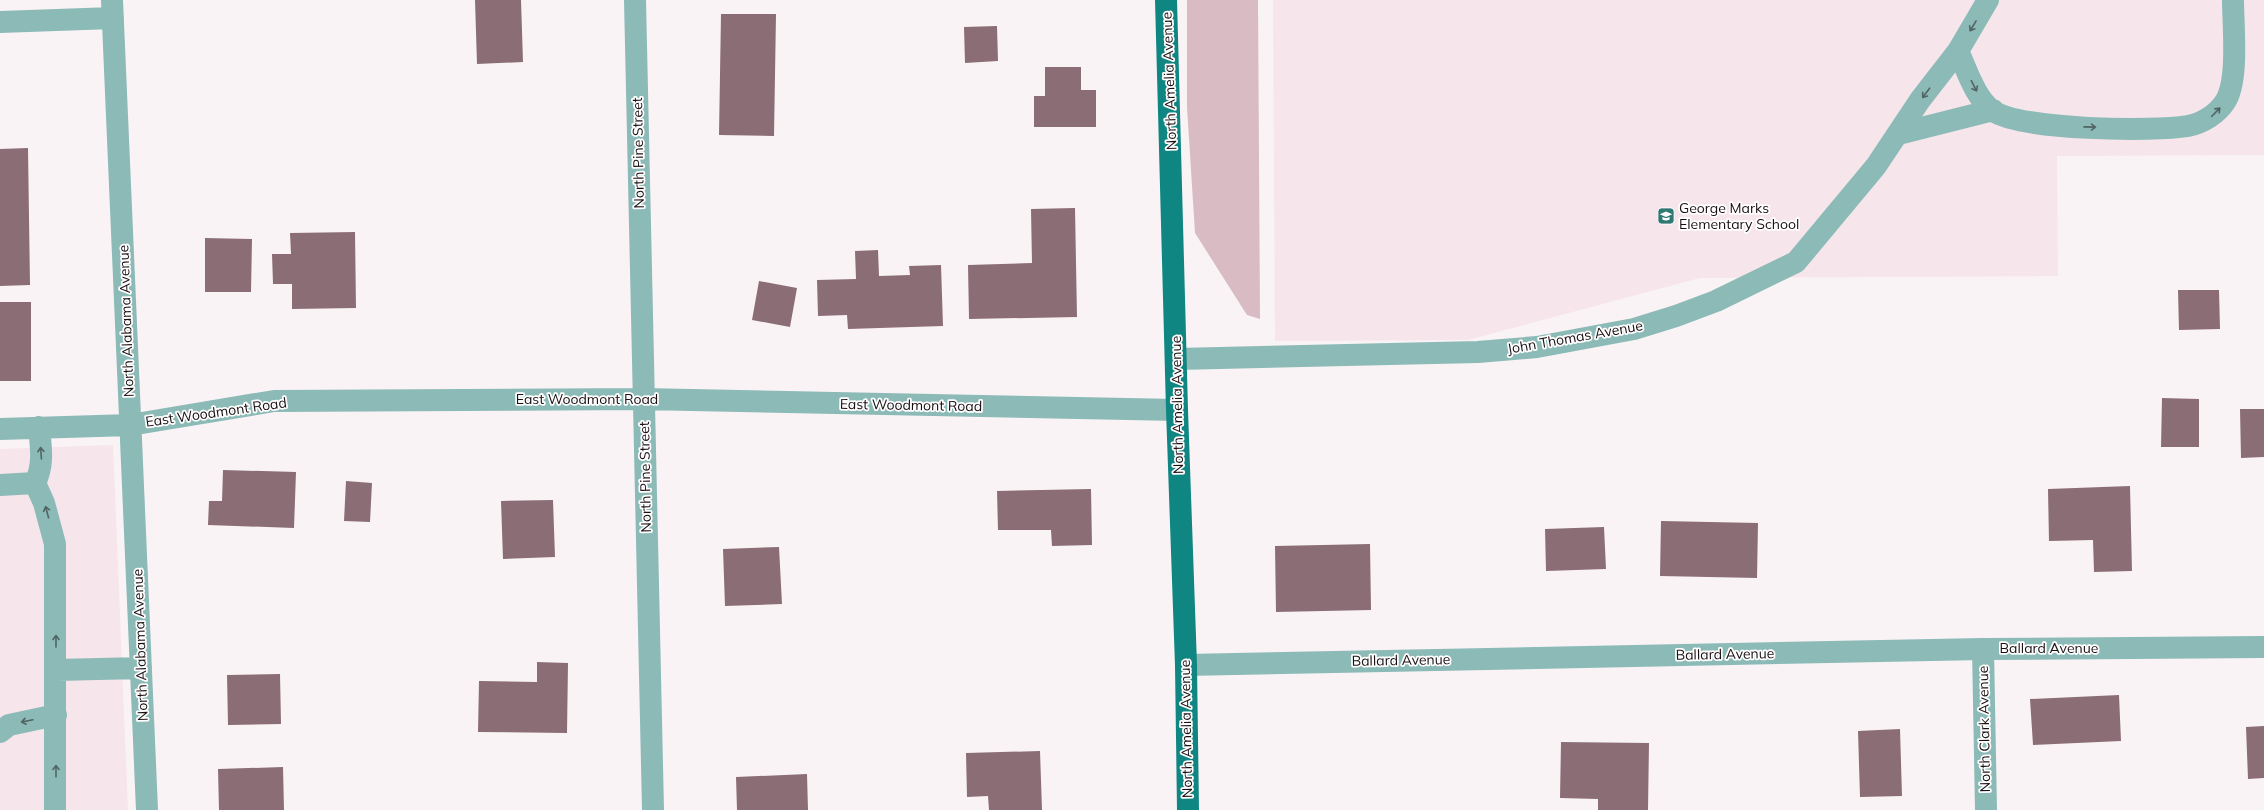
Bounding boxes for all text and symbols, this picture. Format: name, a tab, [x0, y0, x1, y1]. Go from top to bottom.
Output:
street label: North Amelia Avenue	[1158, 12, 1180, 150]
one-way arrow	[1969, 20, 1977, 31]
one-way arrow	[1971, 80, 1978, 92]
one-way arrow	[1921, 88, 1930, 99]
street label: North Pine Street	[628, 97, 648, 209]
one-way arrow	[2211, 107, 2221, 117]
one-way arrow	[2083, 123, 2096, 131]
place label: George Marks Elementary School	[1679, 199, 1799, 233]
school or university icon: George Marks Elementary School	[1656, 206, 1676, 226]
street label: North Alabama Avenue	[114, 244, 138, 398]
street label: John Thomas Avenue	[1506, 316, 1644, 358]
street label: North Amelia Avenue	[1167, 336, 1187, 474]
street label: East Woodmont Road	[516, 390, 658, 408]
street label: East Woodmont Road	[144, 393, 288, 431]
street label: East Woodmont Road	[840, 395, 982, 415]
street label: North Pine Street	[635, 421, 655, 533]
one-way arrow	[38, 447, 45, 460]
one-way arrow	[43, 506, 50, 519]
street label: North Alabama Avenue	[128, 568, 152, 722]
one-way arrow	[52, 635, 60, 648]
street label: Ballard Avenue	[2000, 639, 2098, 657]
street label: Ballard Avenue	[1675, 644, 1775, 664]
street label: Ballard Avenue	[1351, 650, 1451, 670]
street label: North Amelia Avenue	[1176, 660, 1196, 798]
street label: North Clark Avenue	[1974, 666, 1994, 792]
one-way arrow	[21, 717, 34, 725]
one-way arrow	[52, 765, 60, 778]

